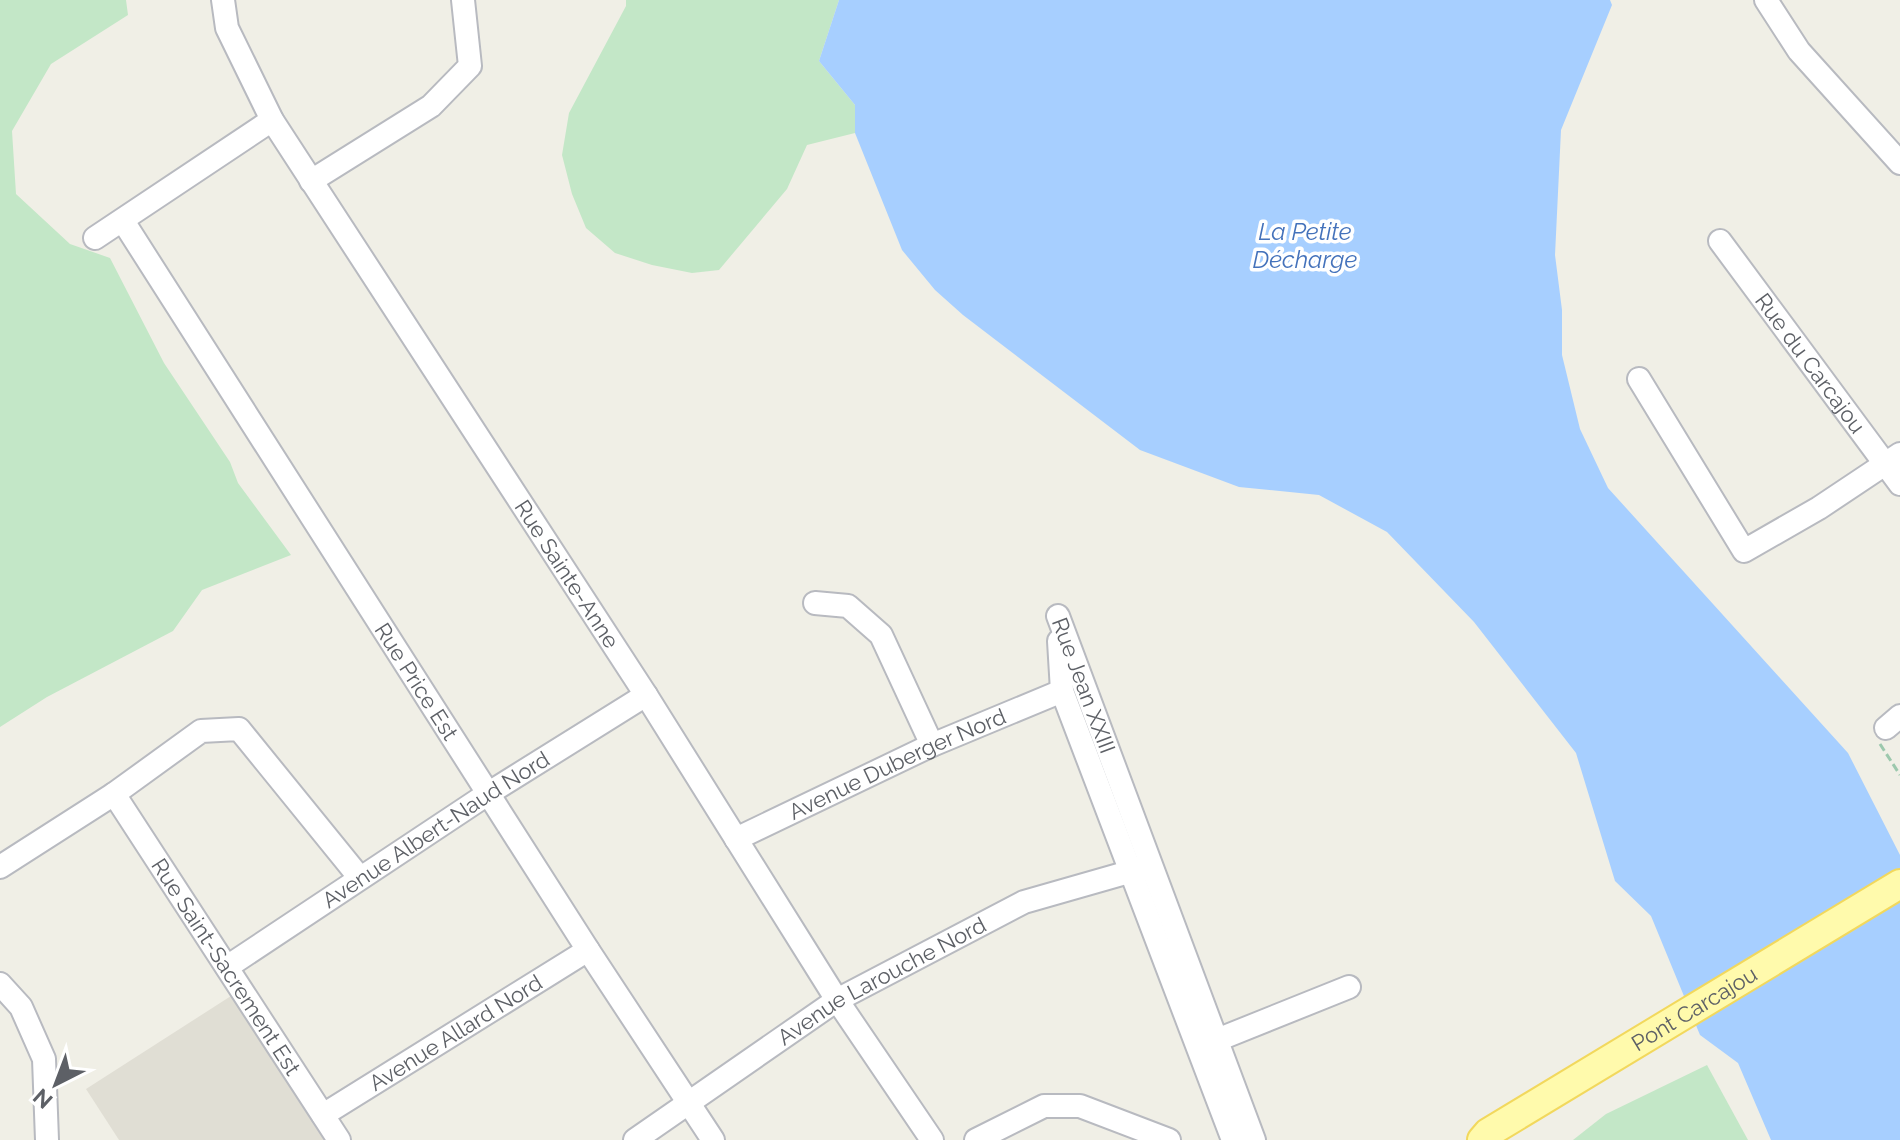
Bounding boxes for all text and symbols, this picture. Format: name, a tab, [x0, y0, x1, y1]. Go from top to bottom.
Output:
water label: La Petite Décharge	[1253, 217, 1358, 274]
street label: Rue du Carcajou	[1750, 288, 1871, 438]
street label: Rue Sainte-Anne	[510, 495, 625, 653]
street label: Rue Jean XXIII	[1047, 614, 1121, 757]
street label: Rue Price Est	[370, 618, 464, 745]
street label: Avenue Duberger Nord	[784, 703, 1010, 825]
street label: Avenue Albert-Naud Nord	[317, 746, 554, 913]
street label: Rue Saint-Sacrement Est	[146, 853, 307, 1080]
street label: Avenue Larouche Nord	[772, 911, 990, 1050]
street label: Pont Carcajou	[1627, 961, 1762, 1056]
street label: Avenue Allard Nord	[364, 969, 547, 1096]
north arrow	[16, 1044, 96, 1124]
text: N	[28, 1084, 58, 1114]

